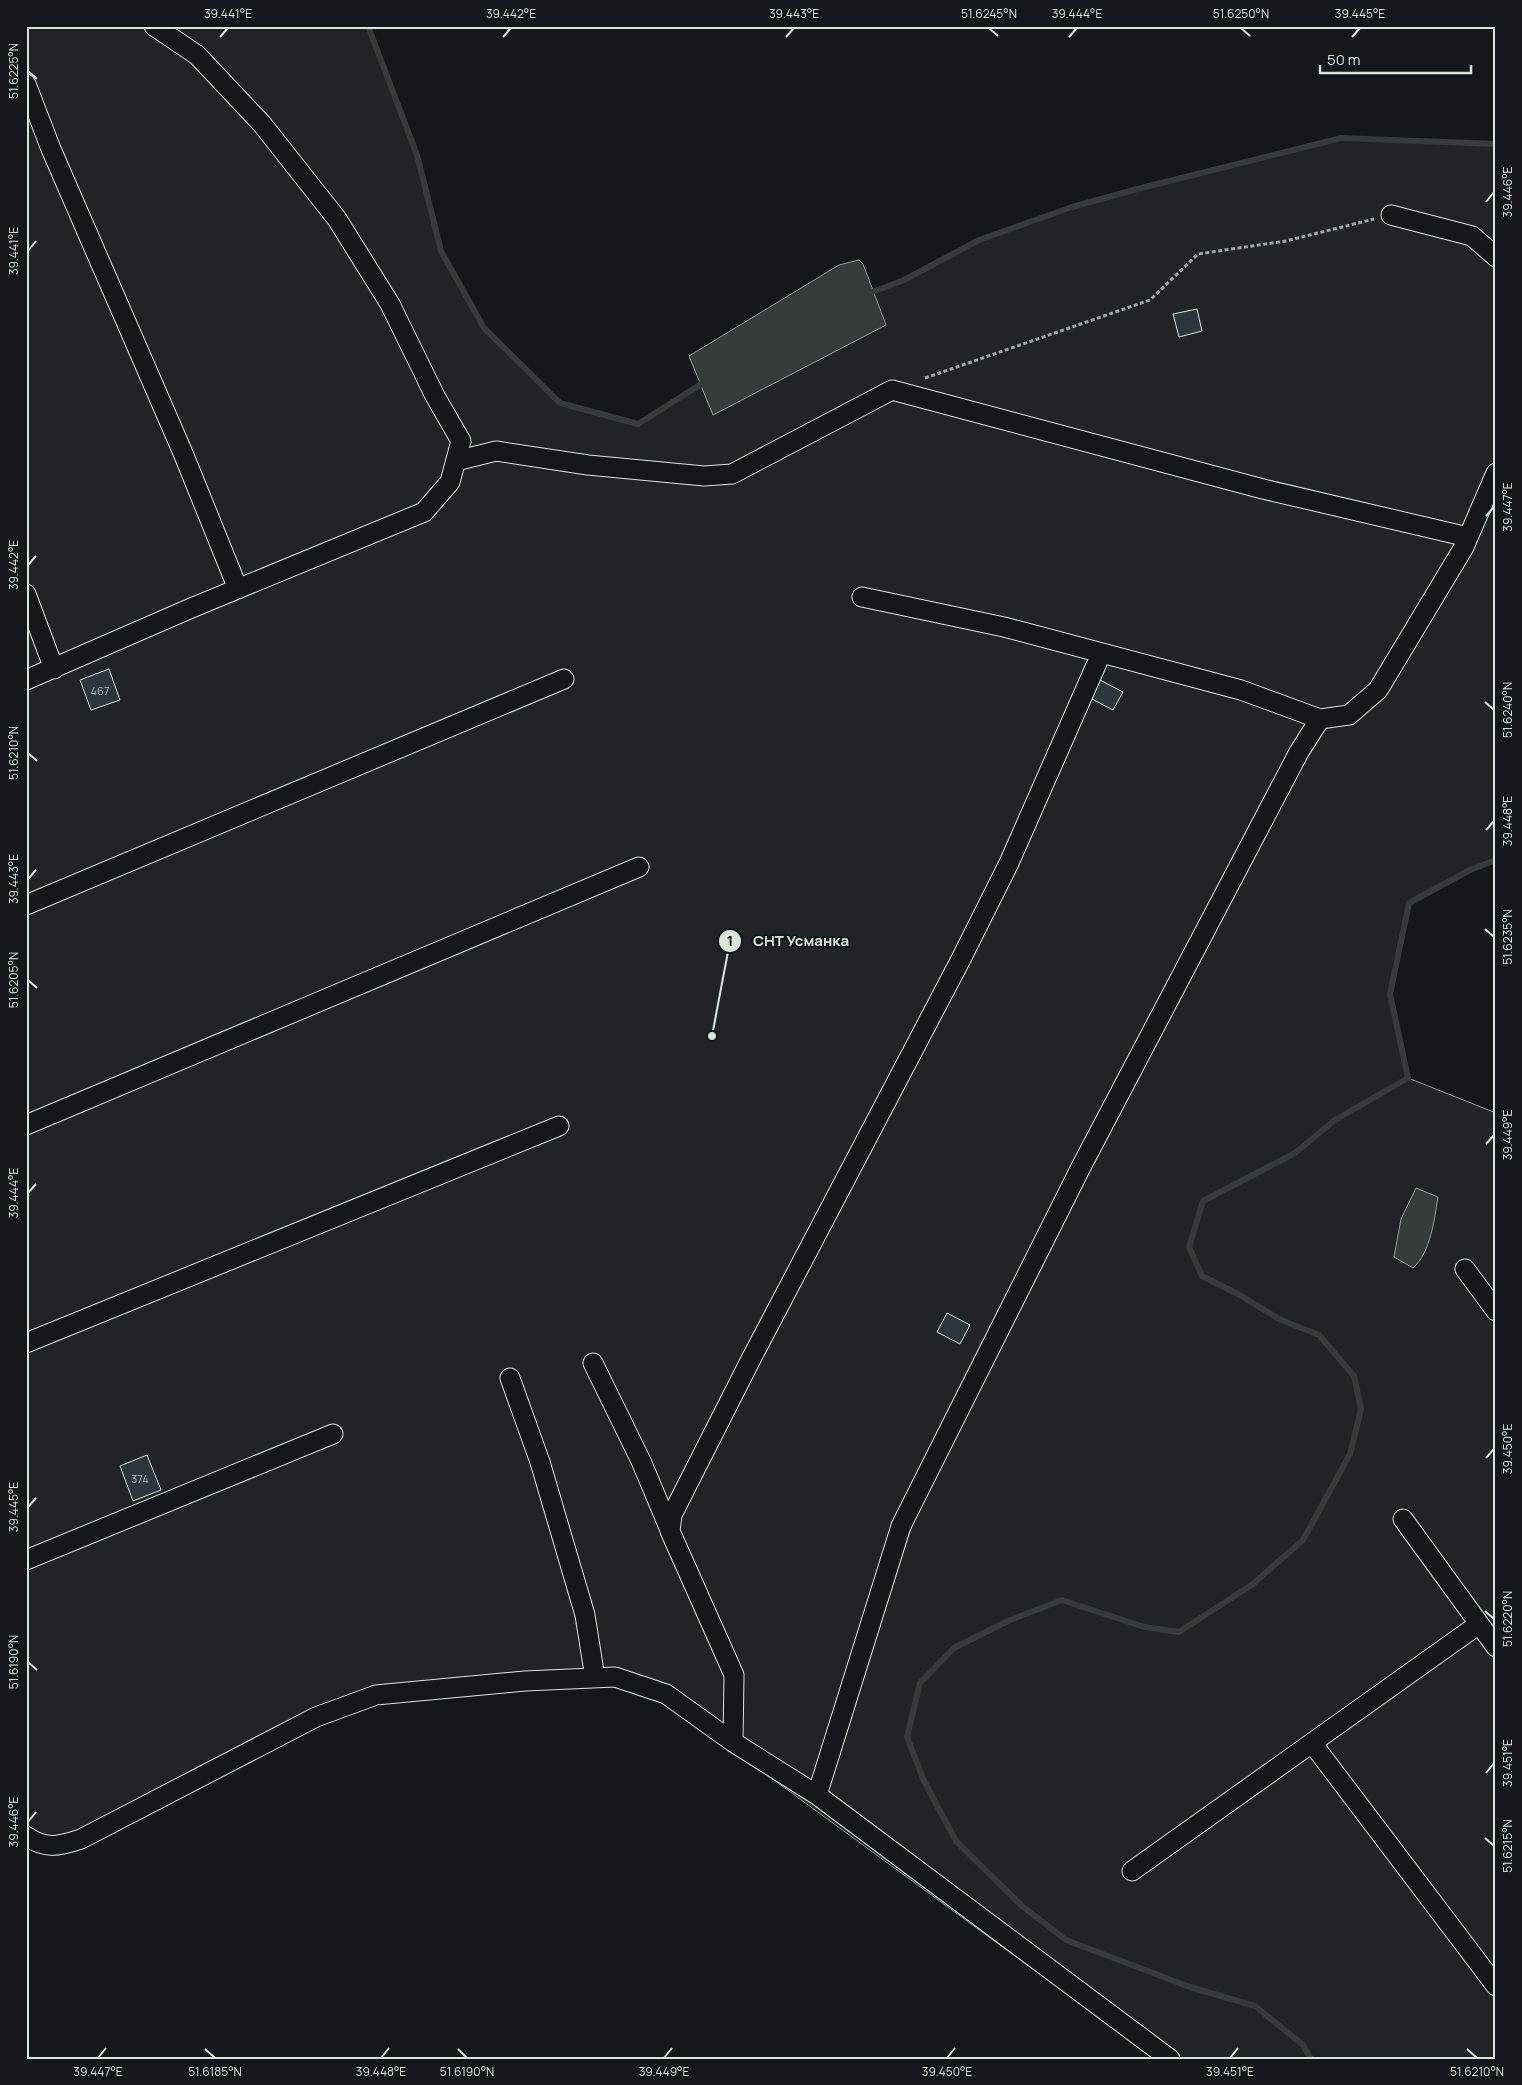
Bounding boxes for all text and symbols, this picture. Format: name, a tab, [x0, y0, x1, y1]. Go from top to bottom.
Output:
text: 39.441°E	[204, 5, 252, 22]
text: 39.442°E	[486, 5, 536, 22]
text: 39.443°E	[769, 5, 819, 22]
text: 51.6245°N	[961, 5, 1017, 22]
text: 39.444°E	[1052, 5, 1102, 22]
text: 51.6250°N	[1213, 5, 1269, 22]
text: 39.445°E	[1335, 5, 1385, 22]
scale bar	[1320, 42, 1471, 74]
text: 51.6225°N	[5, 43, 22, 99]
text: 50 m	[1327, 49, 1361, 70]
text: 39.446°E	[1499, 166, 1516, 217]
text: 39.441°E	[5, 227, 22, 275]
text: 39.447°E	[1499, 482, 1516, 532]
text: 39.442°E	[5, 540, 22, 590]
text: 51.6240°N	[1499, 682, 1516, 738]
house number: 467	[91, 683, 109, 698]
text: 51.6210°N	[5, 726, 22, 780]
text: 39.448°E	[1499, 796, 1516, 846]
text: 39.443°E	[5, 854, 22, 904]
text: 51.6235°N	[1499, 909, 1516, 965]
callout: СНТ Усманка	[718, 926, 859, 956]
text: 1	[727, 930, 733, 951]
text: СНТ Усманка	[753, 930, 849, 951]
text: 51.6205°N	[5, 952, 22, 1008]
text: 39.449°E	[1499, 1109, 1516, 1160]
text: 39.444°E	[5, 1168, 22, 1218]
text: 39.450°E	[1499, 1424, 1516, 1474]
house number: 374	[131, 1471, 149, 1486]
text: 39.445°E	[5, 1482, 22, 1532]
text: 51.6220°N	[1499, 1591, 1516, 1647]
text: 51.6190°N	[5, 1635, 22, 1689]
text: 39.451°E	[1499, 1739, 1516, 1787]
text: 39.446°E	[5, 1796, 22, 1847]
text: 51.6215°N	[1499, 1819, 1516, 1873]
text: 39.447°E	[73, 2063, 123, 2080]
text: 51.6185°N	[188, 2063, 242, 2080]
text: 39.448°E	[356, 2063, 406, 2080]
text: 51.6190°N	[440, 2063, 494, 2080]
text: 39.449°E	[639, 2063, 690, 2080]
text: 39.450°E	[922, 2063, 972, 2080]
text: 39.451°E	[1206, 2063, 1254, 2080]
text: 51.6210°N	[1450, 2063, 1504, 2080]

